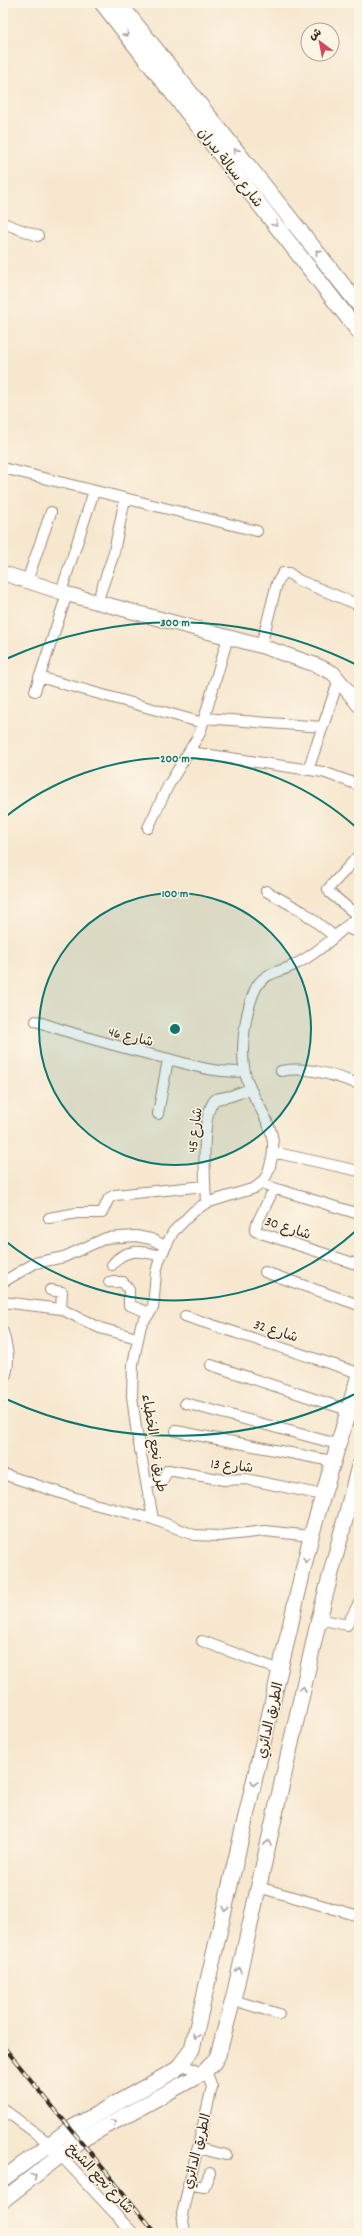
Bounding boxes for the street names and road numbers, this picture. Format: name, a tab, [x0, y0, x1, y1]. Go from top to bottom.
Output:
street label: شارع سيالة بدران	[192, 124, 267, 212]
street label: شارع 46	[106, 1023, 155, 1053]
street label: شارع 45	[183, 1106, 209, 1154]
street label: شارع 30	[262, 1212, 313, 1246]
street label: شارع 32	[250, 1315, 300, 1348]
street label: طريق نجع الخطباء	[135, 1393, 171, 1494]
street label: شارع 13	[209, 1455, 254, 1479]
street label: الطريق الدائري	[252, 1680, 289, 1761]
street label: الطريق الدائري	[179, 2111, 217, 2192]
street label: شارع نجع الشيخ	[61, 2140, 138, 2219]

